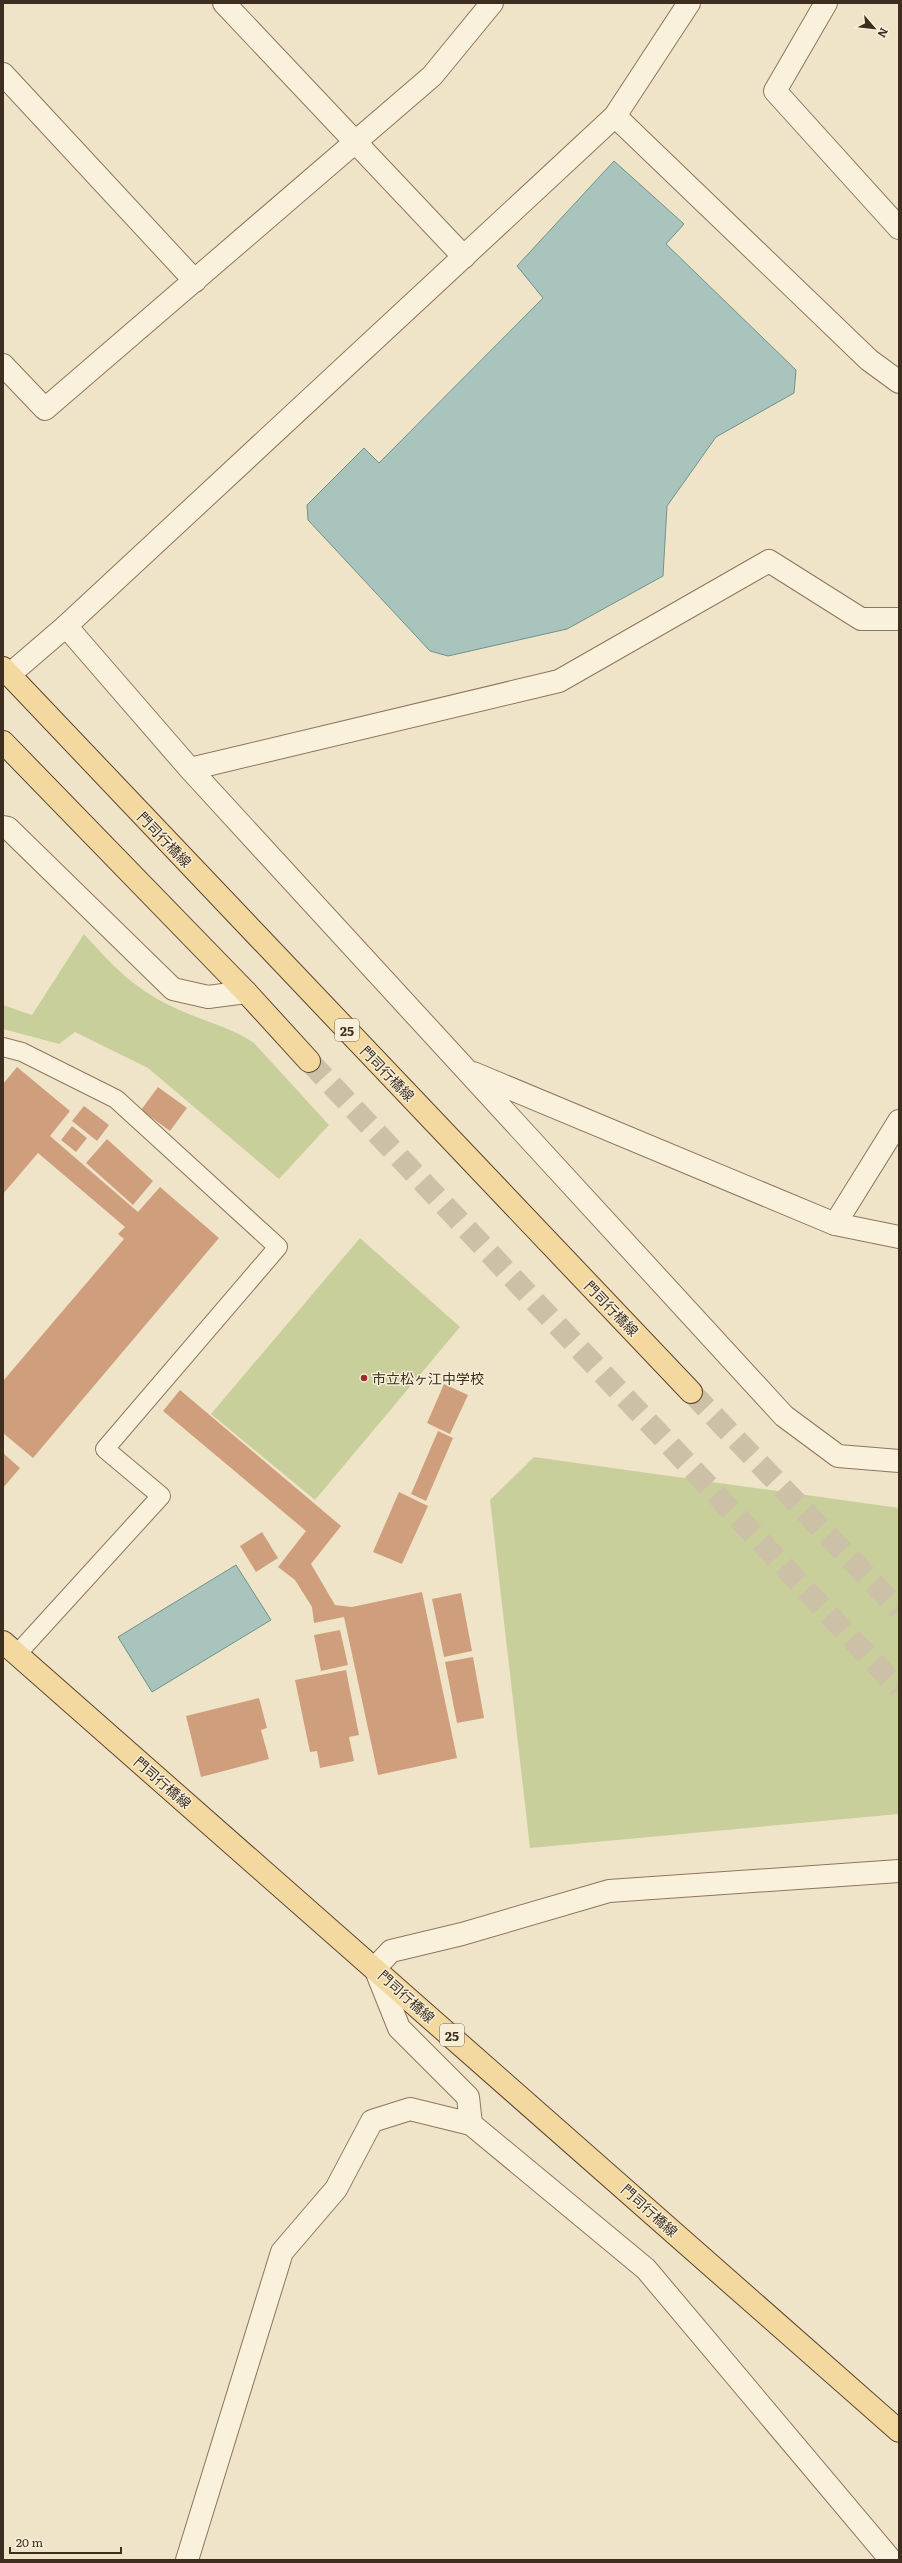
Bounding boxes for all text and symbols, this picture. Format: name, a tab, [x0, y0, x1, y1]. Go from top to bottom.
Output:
north arrow	[854, 8, 894, 48]
text: N	[874, 25, 893, 41]
street label: 門司行橋線	[133, 807, 197, 871]
road number: 25	[335, 1019, 359, 1041]
street label: 門司行橋線	[356, 1041, 420, 1105]
street label: 門司行橋線	[580, 1276, 644, 1340]
place label: 市立松ヶ江中学校	[372, 1368, 484, 1388]
marker: 市立松ヶ江中学校	[359, 1373, 369, 1383]
street label: 門司行橋線	[130, 1751, 196, 1813]
street label: 門司行橋線	[374, 1965, 440, 2027]
road number: 25	[440, 2024, 464, 2046]
street label: 門司行橋線	[617, 2179, 683, 2241]
scale bar	[10, 2529, 121, 2555]
text: 20 m	[16, 2533, 43, 2551]

